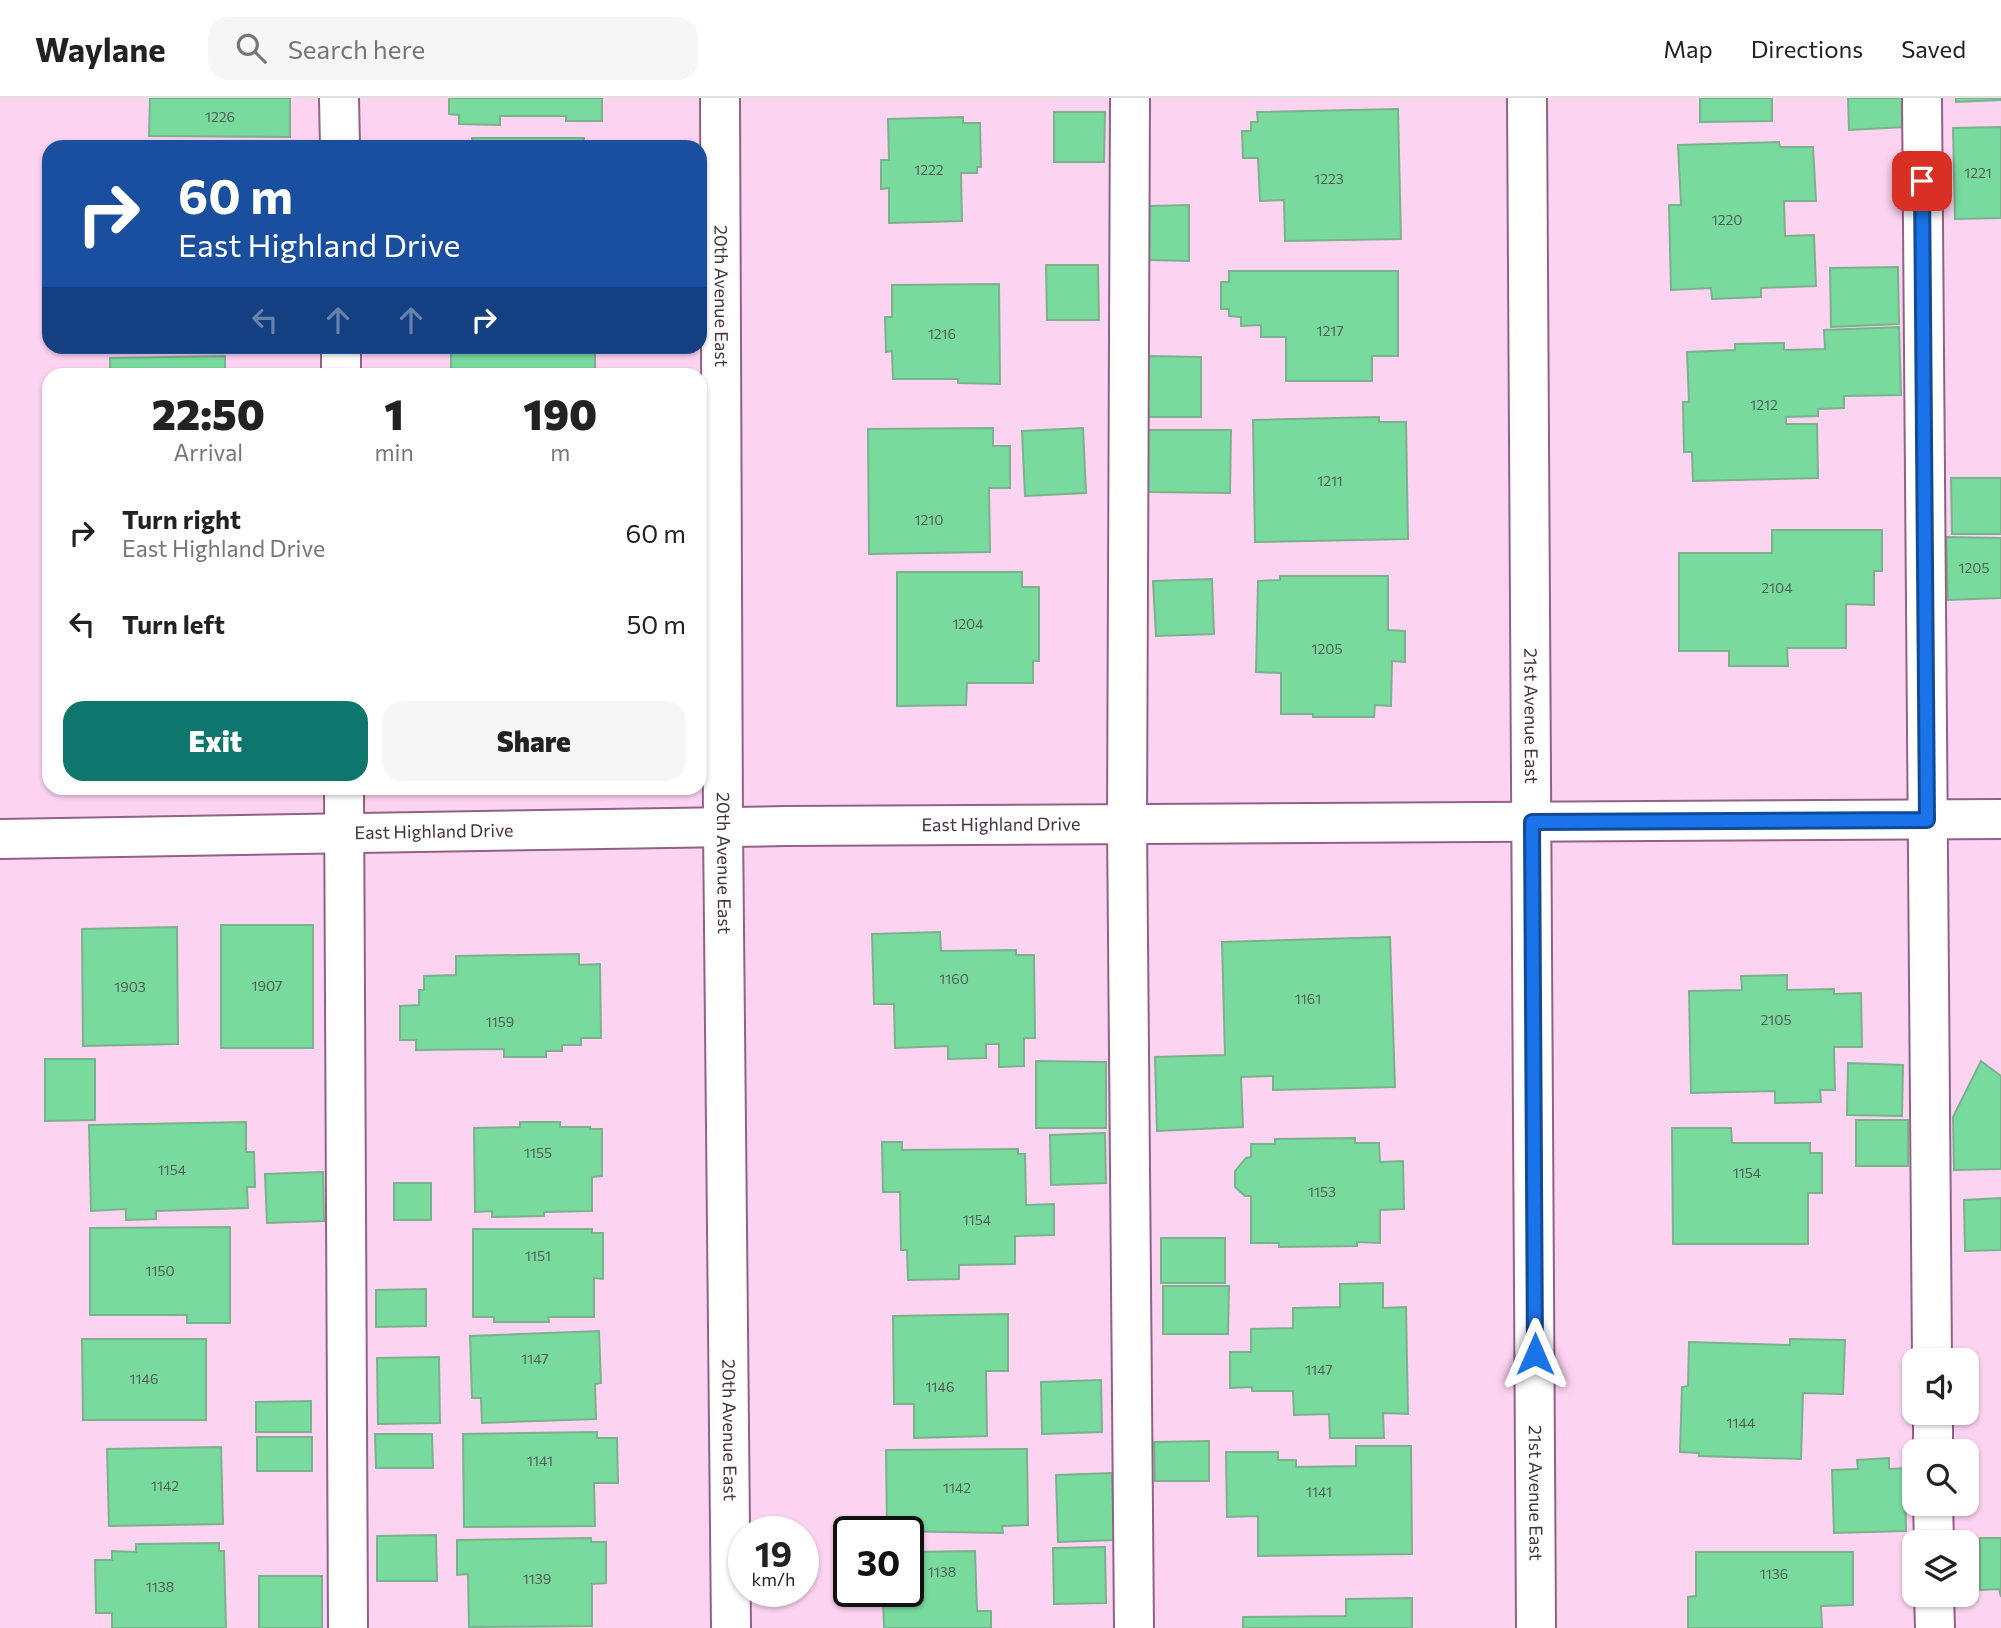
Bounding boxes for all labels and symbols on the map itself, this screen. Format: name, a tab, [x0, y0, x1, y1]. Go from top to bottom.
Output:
house number: 1226	[205, 108, 235, 125]
pin	[1892, 151, 1952, 211]
house number: 1222	[914, 161, 944, 178]
house number: 1221	[1964, 164, 1992, 181]
house number: 1223	[1314, 170, 1344, 187]
house number: 1220	[1712, 211, 1742, 228]
street label: 20th Avenue East	[711, 225, 733, 367]
house number: 1217	[1316, 322, 1344, 339]
house number: 1216	[928, 325, 956, 342]
house number: 1212	[1750, 396, 1778, 413]
house number: 1211	[1317, 472, 1343, 489]
house number: 1210	[915, 511, 943, 528]
house number: 1205	[1959, 559, 1989, 576]
house number: 2104	[1761, 579, 1793, 596]
house number: 1204	[952, 615, 984, 632]
house number: 1205	[1312, 640, 1342, 657]
street label: 21st Avenue East	[1520, 648, 1543, 784]
street label: 20th Avenue East	[713, 792, 736, 934]
street label: East Highland Drive	[921, 812, 1080, 835]
street label: East Highland Drive	[354, 819, 514, 843]
house number: 1160	[939, 970, 969, 987]
house number: 1907	[252, 977, 282, 994]
house number: 1903	[114, 978, 146, 995]
house number: 1161	[1295, 990, 1321, 1007]
house number: 2105	[1761, 1011, 1791, 1028]
house number: 1159	[486, 1013, 514, 1030]
house number: 1155	[524, 1144, 552, 1161]
house number: 1154	[158, 1161, 187, 1178]
house number: 1154	[1733, 1164, 1762, 1181]
house number: 1153	[1308, 1183, 1336, 1200]
house number: 1154	[963, 1211, 992, 1228]
house number: 1151	[525, 1247, 551, 1264]
house number: 1150	[145, 1262, 175, 1279]
position arrow	[1498, 1317, 1572, 1391]
house number: 1147	[521, 1350, 549, 1367]
street label: 20th Avenue East	[718, 1359, 742, 1501]
house number: 1147	[1305, 1361, 1333, 1378]
house number: 1146	[130, 1370, 158, 1387]
house number: 1146	[926, 1378, 954, 1395]
house number: 1144	[1727, 1414, 1756, 1431]
street label: 21st Avenue East	[1525, 1425, 1548, 1561]
house number: 1141	[527, 1452, 553, 1469]
house number: 1142	[151, 1477, 179, 1494]
house number: 1142	[943, 1479, 971, 1496]
house number: 1141	[1306, 1483, 1332, 1500]
speed limit sign: 30	[833, 1516, 924, 1607]
house number: 1138	[928, 1563, 956, 1580]
house number: 1136	[1760, 1565, 1788, 1582]
house number: 1139	[523, 1570, 551, 1587]
house number: 1138	[146, 1578, 174, 1595]

